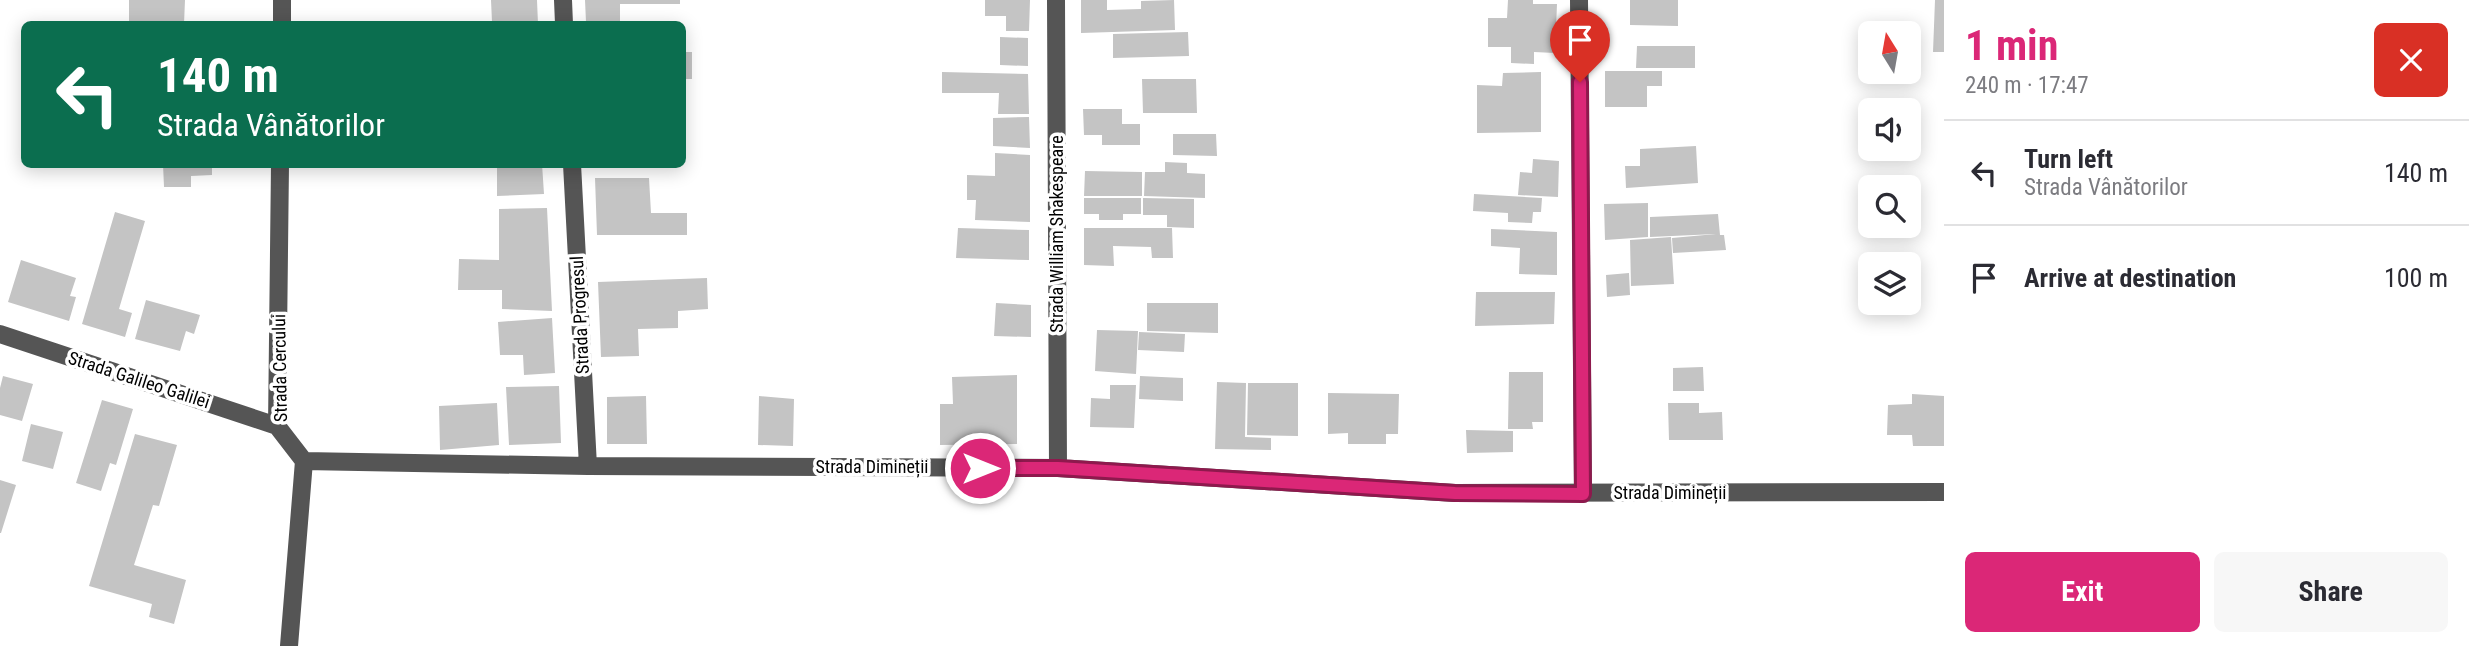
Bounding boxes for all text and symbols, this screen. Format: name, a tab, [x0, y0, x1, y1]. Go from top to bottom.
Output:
pin	[1550, 10, 1610, 82]
icon: arrive	[1561, 21, 1599, 59]
north arrow	[1858, 21, 1922, 84]
map controls	[1858, 21, 1921, 315]
text: 1 min	[1965, 21, 2058, 70]
button: close	[2374, 23, 2448, 97]
text: 140 m	[157, 47, 279, 104]
icon: left	[42, 49, 133, 140]
text: 240 m · 17:47	[1965, 72, 2089, 99]
button: sound	[1858, 98, 1921, 161]
text: Strada Vânătorilor	[157, 106, 385, 144]
street label: Strada William Shakespeare	[1046, 135, 1067, 333]
text: Turn left	[2024, 144, 2113, 174]
icon: left	[1965, 154, 2003, 192]
text: 140 m	[2384, 158, 2448, 188]
text: Strada Vânătorilor	[2024, 174, 2188, 201]
button: search	[1858, 175, 1921, 238]
button: layers	[1858, 252, 1921, 315]
street label: Strada Progresul	[566, 256, 593, 375]
icon: arrive	[1965, 259, 2003, 297]
text: Arrive at destination	[2024, 263, 2236, 293]
text: 100 m	[2384, 263, 2448, 293]
street label: Strada Cercului	[268, 314, 291, 422]
street label: Strada Galileo Galilei	[66, 347, 213, 412]
position arrow	[943, 431, 1017, 505]
street label: Strada Dimineții	[816, 456, 928, 478]
street label: Strada Dimineții	[1614, 482, 1726, 504]
button: Exit	[1965, 552, 2200, 632]
button: Share	[2214, 552, 2448, 632]

